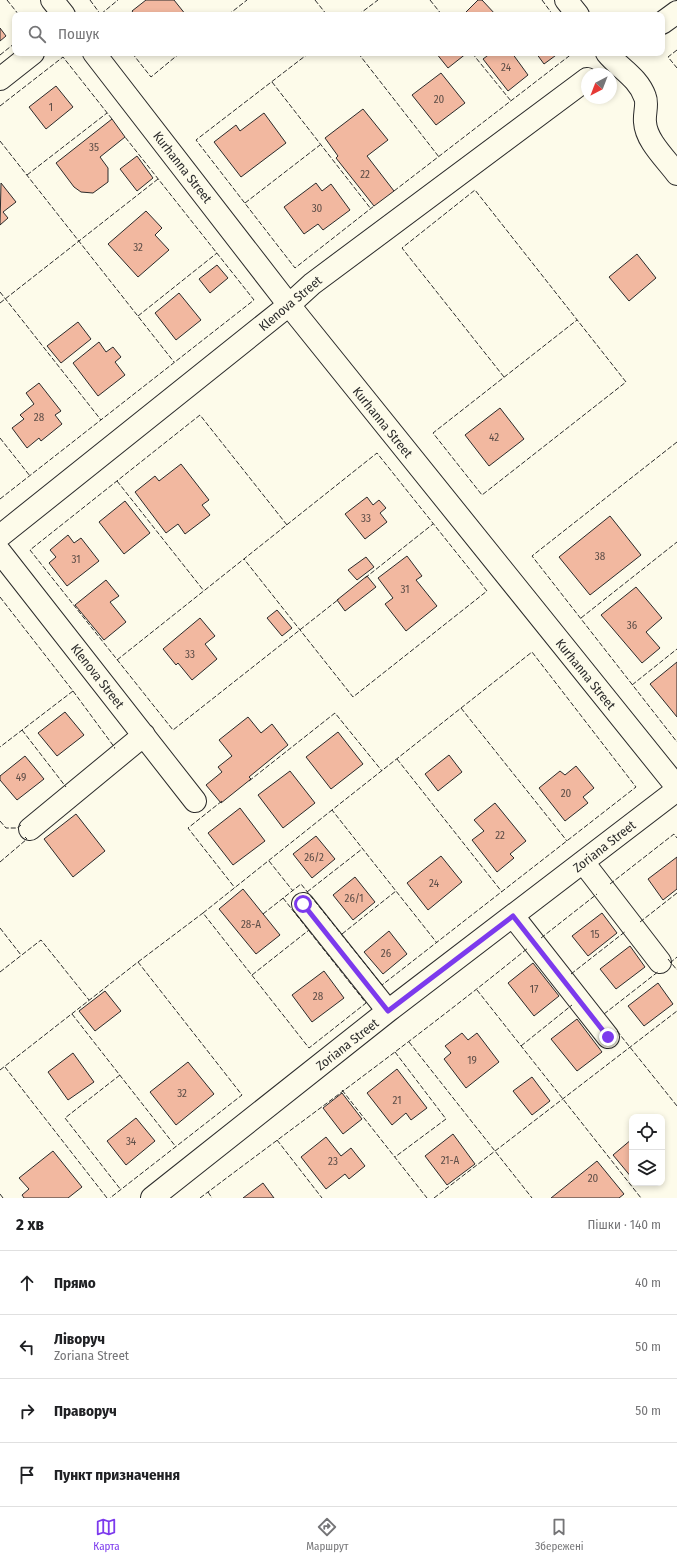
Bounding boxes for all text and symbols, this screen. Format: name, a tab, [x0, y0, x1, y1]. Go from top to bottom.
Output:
search box	[12, 12, 665, 56]
icon: search	[26, 23, 48, 45]
text: Пошук	[58, 25, 99, 43]
house number: 24	[501, 61, 512, 74]
north arrow	[581, 68, 617, 104]
house number: 20	[434, 93, 445, 106]
house number: 1	[49, 101, 53, 114]
street label: Kurhanna Street	[150, 129, 216, 207]
house number: 35	[89, 141, 99, 154]
house number: 22	[360, 168, 370, 181]
house number: 30	[312, 202, 323, 215]
house number: 32	[133, 241, 143, 254]
street label: Klenova Street	[256, 272, 325, 334]
street label: Kurhanna Street	[350, 384, 416, 461]
house number: 28	[34, 411, 45, 424]
house number: 42	[489, 431, 499, 444]
house number: 33	[361, 512, 371, 525]
house number: 38	[595, 550, 606, 563]
house number: 31	[72, 553, 81, 566]
house number: 31	[401, 583, 410, 596]
house number: 36	[627, 619, 638, 632]
street label: Kurhanna Street	[553, 636, 619, 713]
street label: Klenova Street	[68, 641, 128, 712]
house number: 33	[185, 648, 195, 661]
house number: 49	[16, 771, 26, 784]
house number: 20	[561, 787, 572, 800]
street label: Zoriana Street	[570, 817, 639, 875]
house number: 22	[495, 829, 505, 842]
house number: 26/2	[304, 851, 324, 864]
house number: 24	[429, 877, 440, 890]
house number: 26/1	[345, 892, 363, 905]
route start	[294, 895, 312, 913]
house number: 28-А	[241, 918, 261, 931]
house number: 15	[590, 928, 600, 941]
house number: 26	[381, 947, 392, 960]
house number: 17	[530, 983, 539, 996]
house number: 28	[313, 990, 324, 1003]
street label: Zoriana Street	[313, 1015, 382, 1073]
route end	[599, 1028, 617, 1046]
house number: 19	[467, 1054, 477, 1067]
house number: 32	[177, 1087, 187, 1100]
house number: 21	[393, 1094, 401, 1107]
map controls	[629, 1114, 665, 1186]
button: locate	[629, 1114, 665, 1150]
house number: 34	[126, 1135, 137, 1148]
button: layers	[629, 1150, 665, 1186]
house number: 21-А	[441, 1154, 460, 1167]
house number: 23	[328, 1155, 338, 1168]
house number: 20	[588, 1172, 599, 1185]
text: 2 хв	[16, 1214, 44, 1235]
text: Пішки · 140 m	[587, 1217, 661, 1232]
icon: ahead	[16, 1272, 38, 1294]
text: Прямо	[54, 1274, 96, 1292]
text: 40 m	[635, 1275, 661, 1290]
text: Ліворуч	[54, 1330, 105, 1348]
icon: left	[16, 1336, 38, 1358]
text: 50 m	[635, 1339, 661, 1354]
text: Zoriana Street	[54, 1348, 129, 1363]
icon: right	[16, 1400, 38, 1422]
text: Праворуч	[54, 1402, 117, 1420]
text: 50 m	[635, 1403, 661, 1418]
icon: arrive	[16, 1464, 38, 1486]
text: Пункт призначення	[54, 1466, 180, 1484]
tab: Карта	[93, 1516, 120, 1553]
tab: Маршрут	[306, 1516, 348, 1553]
tab: Збережені	[535, 1516, 584, 1553]

